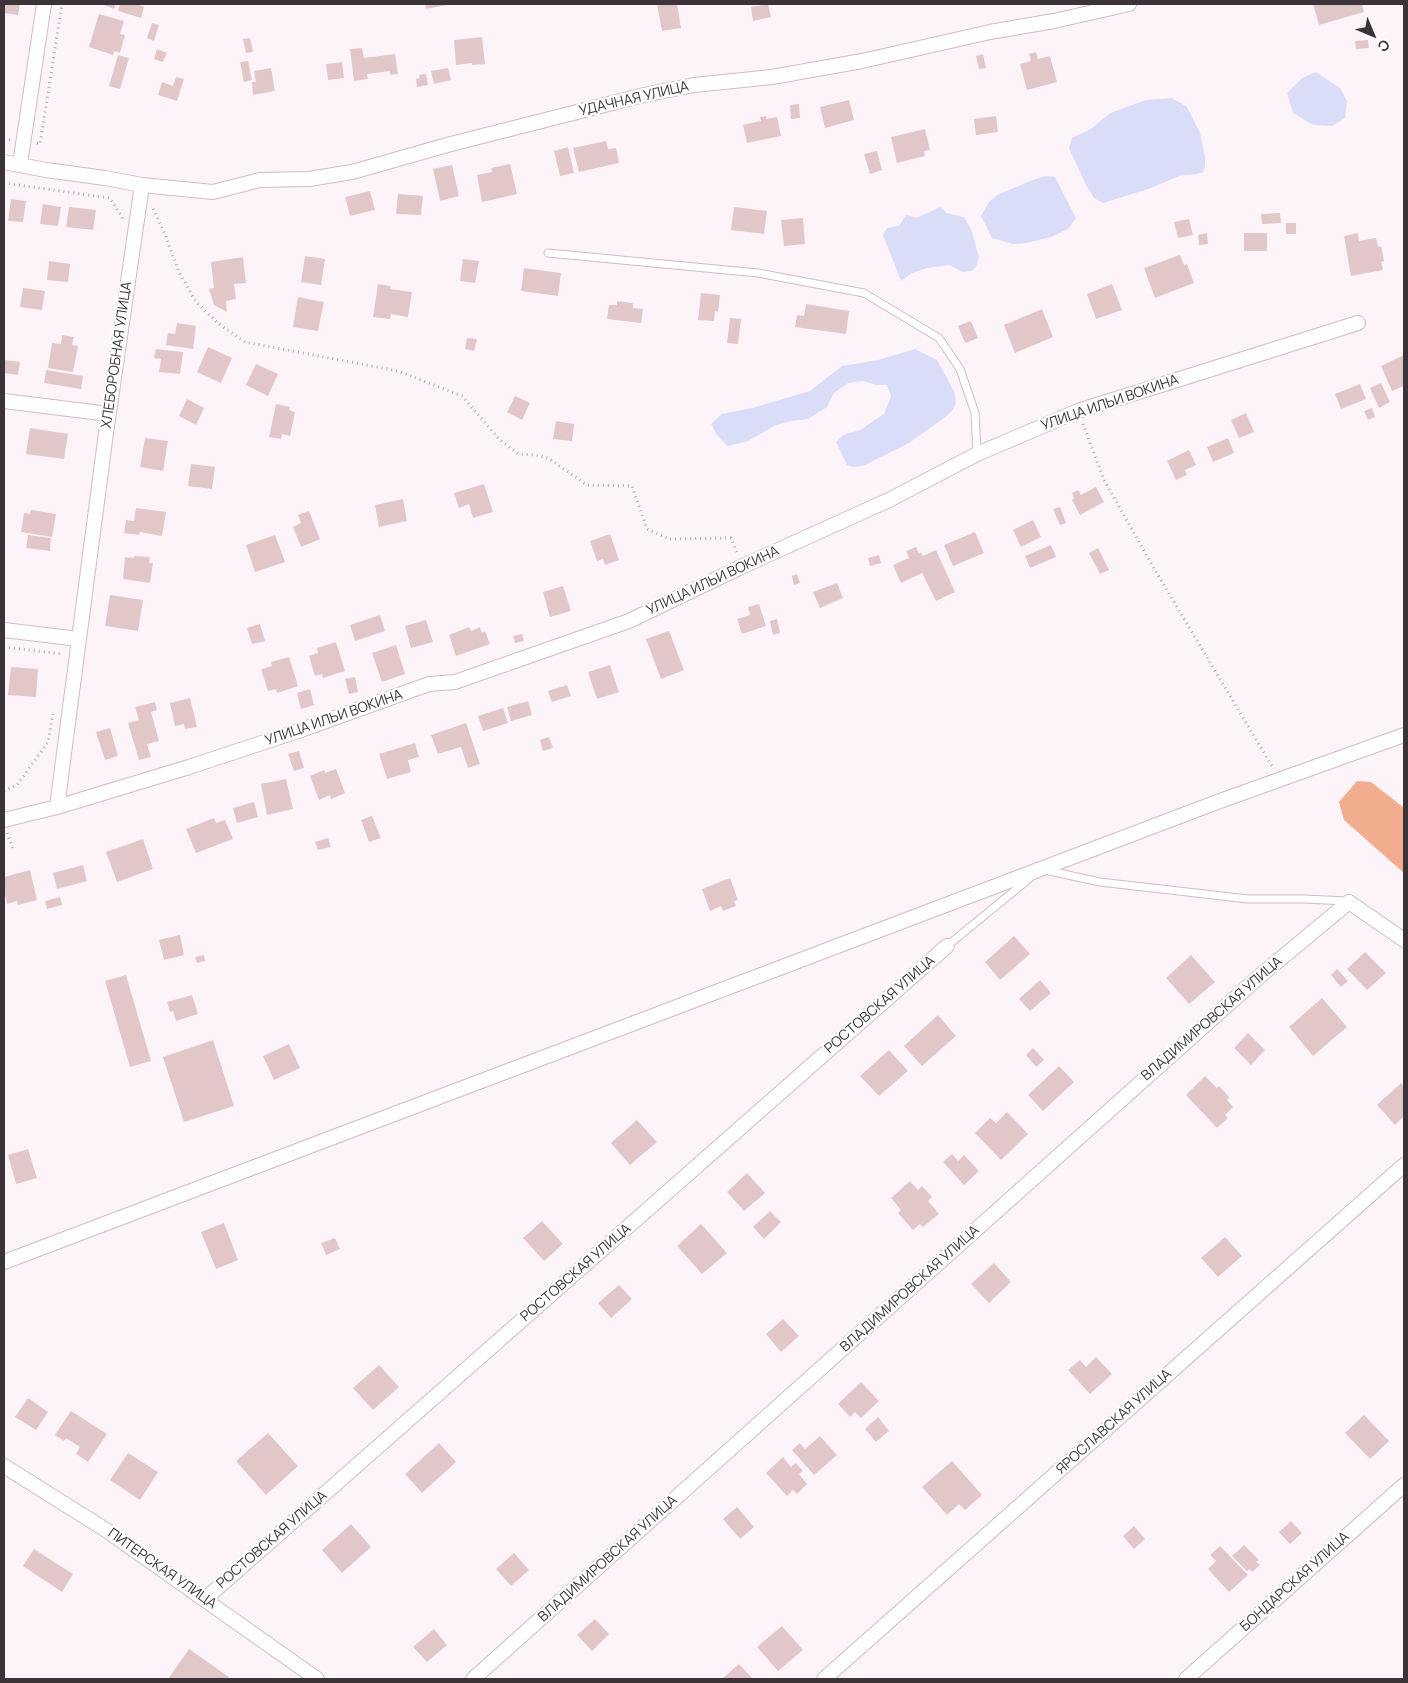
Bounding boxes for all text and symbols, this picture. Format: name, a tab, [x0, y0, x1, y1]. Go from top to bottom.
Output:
north arrow	[1348, 10, 1398, 60]
text: С	[1374, 36, 1394, 56]
street label: УДАЧНАЯ УЛИЦА	[578, 78, 690, 120]
street label: ХЛЕБОРОБНАЯ УЛИЦА	[98, 281, 136, 429]
street label: УЛИЦА ИЛЬИ ВОКИНА	[1039, 372, 1181, 434]
street label: УЛИЦА ИЛЬИ ВОКИНА	[644, 543, 782, 619]
street label: УЛИЦА ИЛЬИ ВОКИНА	[263, 687, 405, 749]
street label: РОСТОВСКАЯ УЛИЦА	[821, 953, 939, 1057]
street label: ВЛАДИМИРОВСКАЯ УЛИЦА	[1138, 953, 1286, 1085]
street label: РОСТОВСКАЯ УЛИЦА	[517, 1221, 635, 1325]
street label: ВЛАДИМИРОВСКАЯ УЛИЦА	[837, 1222, 983, 1356]
street label: ЯРОСЛАВСКАЯ УЛИЦА	[1053, 1366, 1175, 1478]
street label: РОСТОВСКАЯ УЛИЦА	[213, 1488, 331, 1592]
street label: ВЛАДИМИРОВСКАЯ УЛИЦА	[535, 1492, 681, 1626]
street label: ПИТЕРСКАЯ УЛИЦА	[104, 1525, 220, 1613]
street label: БОНДАРСКАЯ УЛИЦА	[1237, 1529, 1353, 1635]

